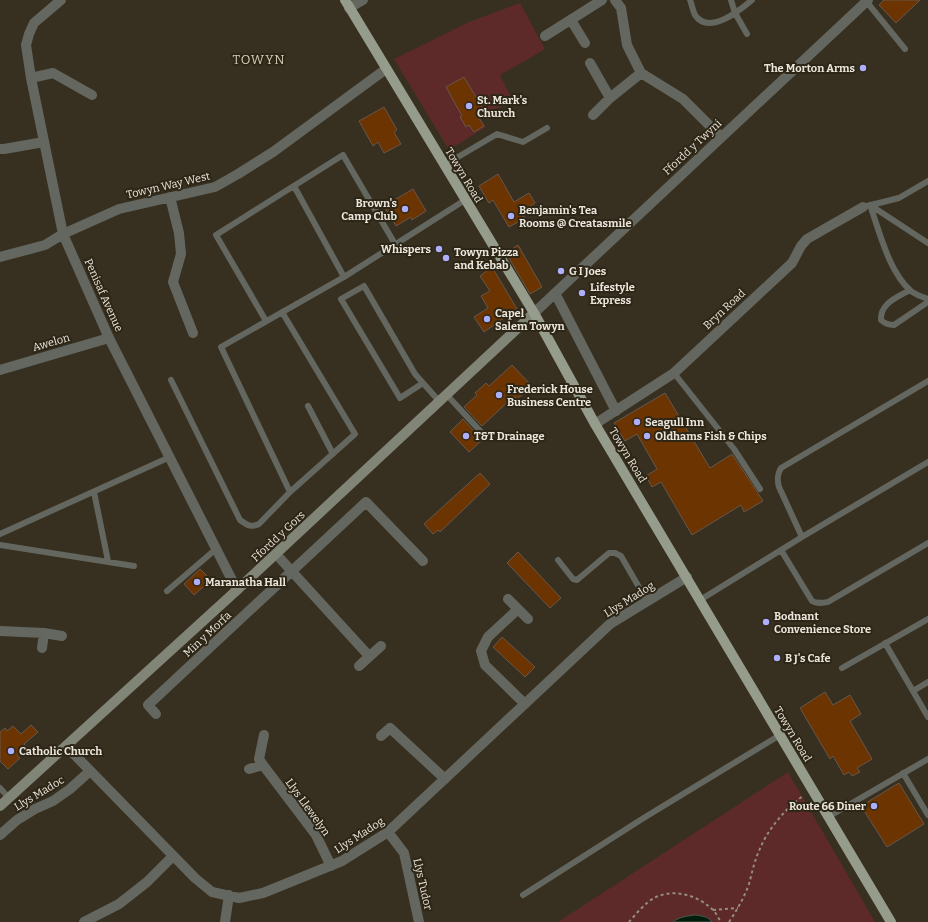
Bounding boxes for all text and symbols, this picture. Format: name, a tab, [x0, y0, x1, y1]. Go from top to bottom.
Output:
district label: TOWYN	[233, 52, 285, 67]
place label: The Morton Arms	[764, 62, 856, 75]
marker: The Morton Arms	[858, 63, 868, 73]
place label: St. Mark's Church	[477, 94, 528, 120]
marker: St. Mark's Church	[464, 101, 474, 111]
street label: Ffordd y Twyni	[660, 116, 725, 178]
street label: Towyn Road	[442, 145, 485, 205]
street label: Towyn Way West	[125, 170, 211, 201]
place label: Brown's Camp Club	[341, 197, 398, 223]
marker: Brown's Camp Club	[400, 204, 410, 214]
place label: Benjamin's Tea Rooms @ Creatasmile	[519, 204, 631, 230]
marker: Benjamin's Tea Rooms @ Creatasmile	[506, 211, 516, 221]
place label: Whispers	[381, 243, 432, 256]
marker: Whispers	[434, 244, 444, 254]
place label: Towyn Pizza and Kebab	[454, 246, 519, 272]
marker: Towyn Pizza and Kebab	[441, 253, 451, 263]
street label: Penisaf Avenue	[82, 257, 125, 334]
place label: G I Joes	[569, 265, 607, 278]
marker: G I Joes	[556, 266, 566, 276]
place label: Lifestyle Express	[590, 281, 635, 307]
street label: Bryn Road	[701, 286, 748, 332]
marker: Lifestyle Express	[577, 288, 587, 298]
place label: Capel Salem Towyn	[495, 307, 565, 333]
marker: Capel Salem Towyn	[482, 314, 492, 324]
street label: Awelon	[31, 331, 71, 354]
place label: Frederick House Business Centre	[507, 383, 593, 409]
marker: Frederick House Business Centre	[494, 390, 504, 400]
place label: Seagull Inn	[645, 416, 704, 429]
marker: Seagull Inn	[632, 417, 642, 427]
street label: Towyn Road	[606, 425, 649, 485]
place label: T&T Drainage	[474, 430, 544, 443]
place label: Oldhams Fish & Chips	[655, 430, 767, 443]
marker: T&T Drainage	[461, 431, 471, 441]
marker: Oldhams Fish & Chips	[642, 431, 652, 441]
street label: Ffordd y Gors	[249, 508, 308, 564]
place label: Maranatha Hall	[205, 576, 286, 589]
marker: Maranatha Hall	[192, 577, 202, 587]
street label: Llys Madog	[602, 579, 657, 620]
street label: Min y Morfa	[181, 609, 234, 660]
place label: Bodnant Convenience Store	[774, 610, 871, 636]
marker: Bodnant Convenience Store	[761, 617, 771, 627]
place label: B J's Cafe	[785, 652, 830, 665]
marker: B J's Cafe	[772, 653, 782, 663]
street label: Towyn Road	[771, 704, 814, 764]
place label: Catholic Church	[19, 745, 102, 758]
marker: Catholic Church	[6, 746, 16, 756]
street label: Llys Madoc	[12, 773, 67, 813]
street label: Llys Llewelyn	[282, 776, 333, 838]
place label: Route 66 Diner	[789, 800, 867, 813]
marker: Route 66 Diner	[869, 801, 879, 811]
street label: Llys Madog	[332, 815, 387, 856]
street label: Llys Tudor	[410, 857, 435, 911]

